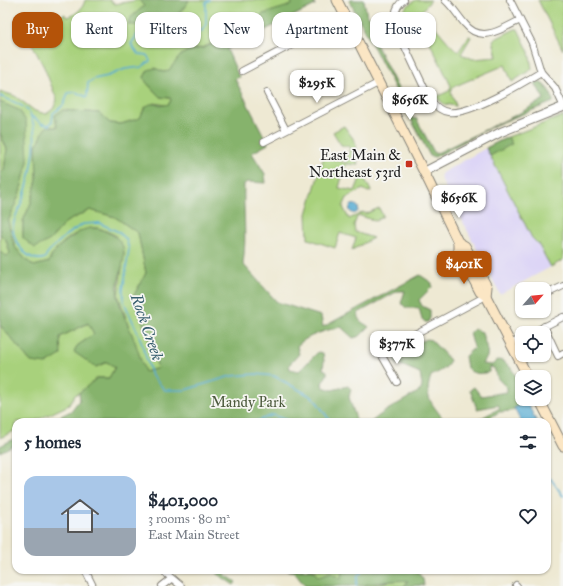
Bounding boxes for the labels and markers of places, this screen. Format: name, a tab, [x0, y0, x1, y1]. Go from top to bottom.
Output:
pin: $295K	[289, 70, 345, 104]
pin: $656K	[382, 87, 438, 121]
place label: East Main & Northeast 53rd	[309, 146, 401, 181]
marker: East Main & Northeast 53rd	[404, 159, 414, 169]
pin: $656K	[431, 185, 487, 219]
pin: $401K	[436, 251, 492, 285]
pin: $377K	[369, 331, 425, 365]

